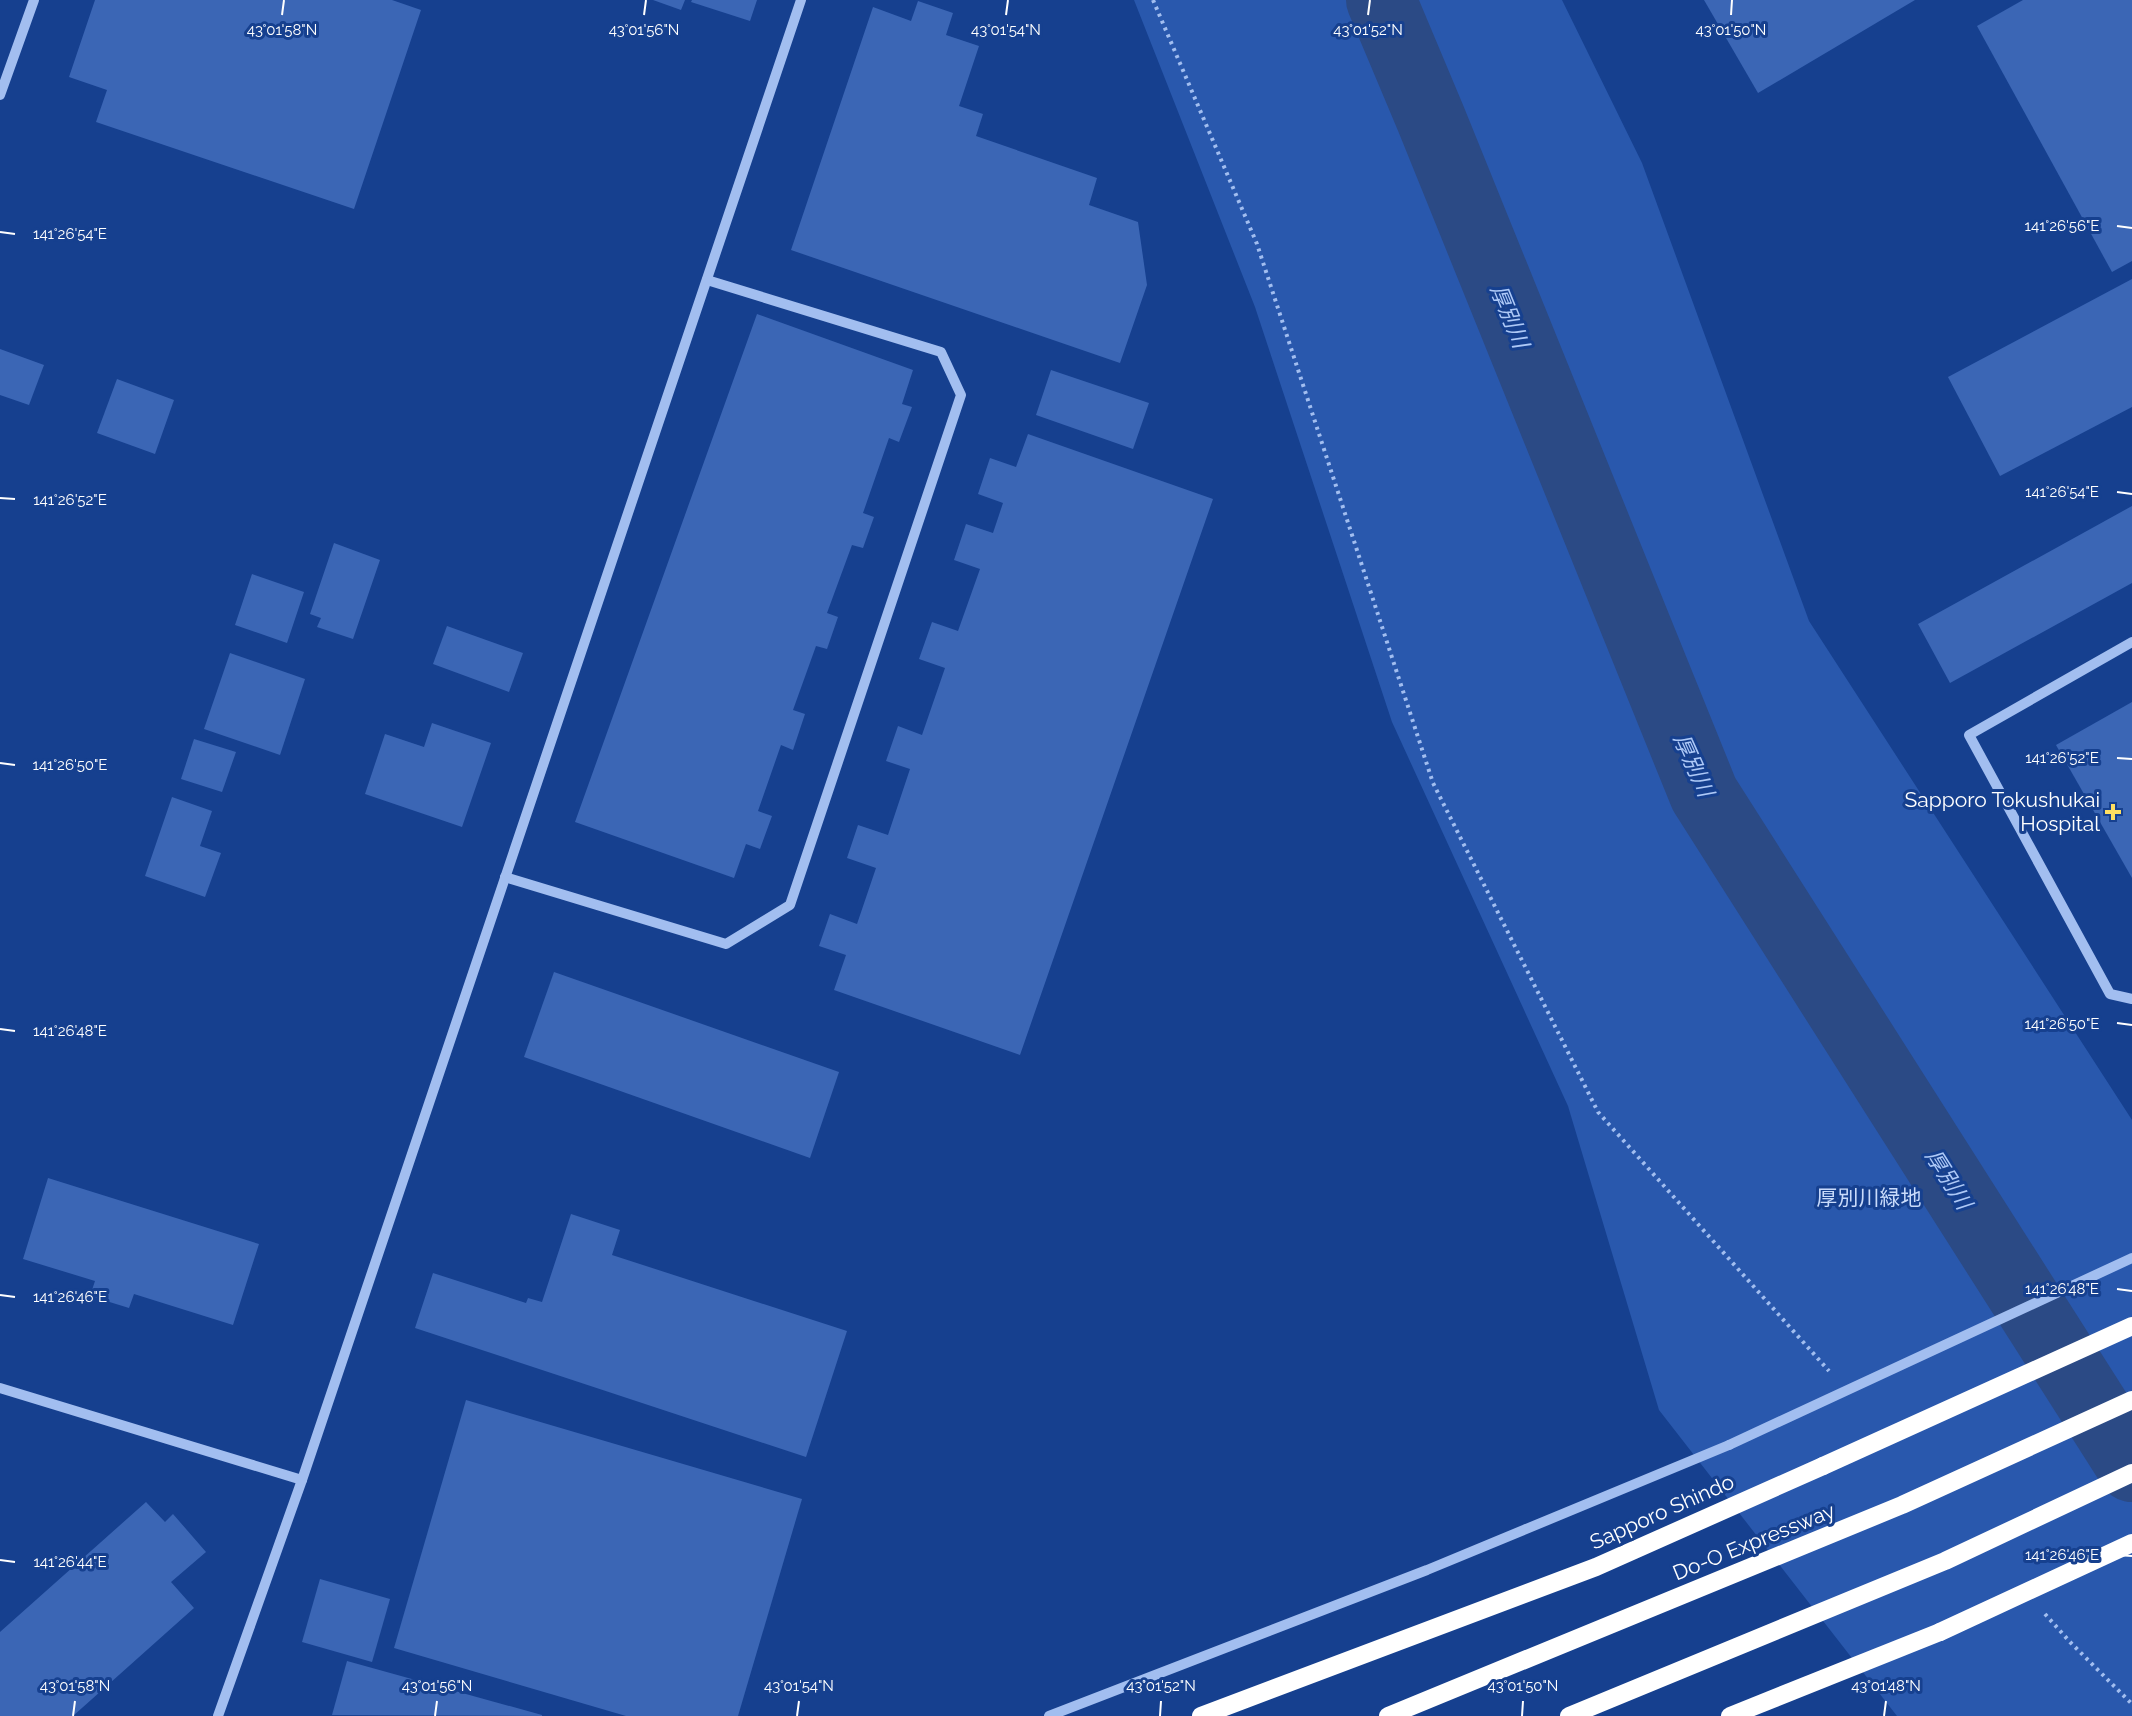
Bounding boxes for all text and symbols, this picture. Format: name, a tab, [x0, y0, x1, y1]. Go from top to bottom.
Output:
text: 43°01'58"N	[247, 21, 317, 39]
text: 43°01'56"N	[609, 21, 679, 39]
text: 43°01'54"N	[971, 21, 1041, 39]
text: 43°01'52"N	[1333, 21, 1403, 39]
text: 43°01'50"N	[1696, 21, 1766, 39]
text: 141°26'56"E	[2025, 217, 2099, 235]
text: 141°26'54"E	[33, 225, 107, 243]
water label: 厚別川	[1486, 281, 1535, 353]
text: 141°26'54"E	[2025, 483, 2099, 501]
text: 141°26'52"E	[33, 491, 107, 509]
water label: 厚別川	[1669, 730, 1720, 802]
text: 141°26'52"E	[2025, 749, 2099, 767]
text: 141°26'50"E	[32, 756, 108, 774]
place label: Sapporo Tokushukai Hospital	[1905, 787, 2100, 836]
marker: Sapporo Tokushukai Hospital	[2104, 803, 2122, 821]
text: 141°26'50"E	[2024, 1015, 2100, 1033]
text: 141°26'48"E	[33, 1022, 107, 1040]
water label: 厚別川	[1920, 1144, 1979, 1216]
park label: 厚別川緑地	[1817, 1185, 1922, 1210]
text: 141°26'48"E	[2025, 1280, 2099, 1298]
text: 141°26'46"E	[33, 1288, 107, 1306]
street label: Sapporo Shindo	[1586, 1469, 1738, 1554]
street label: Do-O Expressway	[1669, 1498, 1838, 1585]
text: 141°26'46"E	[2025, 1546, 2099, 1564]
text: 141°26'44"E	[33, 1553, 107, 1571]
text: 43°01'58"N	[40, 1677, 110, 1695]
text: 43°01'56"N	[402, 1677, 472, 1695]
text: 43°01'54"N	[764, 1677, 834, 1695]
text: 43°01'52"N	[1126, 1677, 1196, 1695]
text: 43°01'50"N	[1488, 1677, 1558, 1695]
text: 43°01'48"N	[1851, 1677, 1921, 1695]

